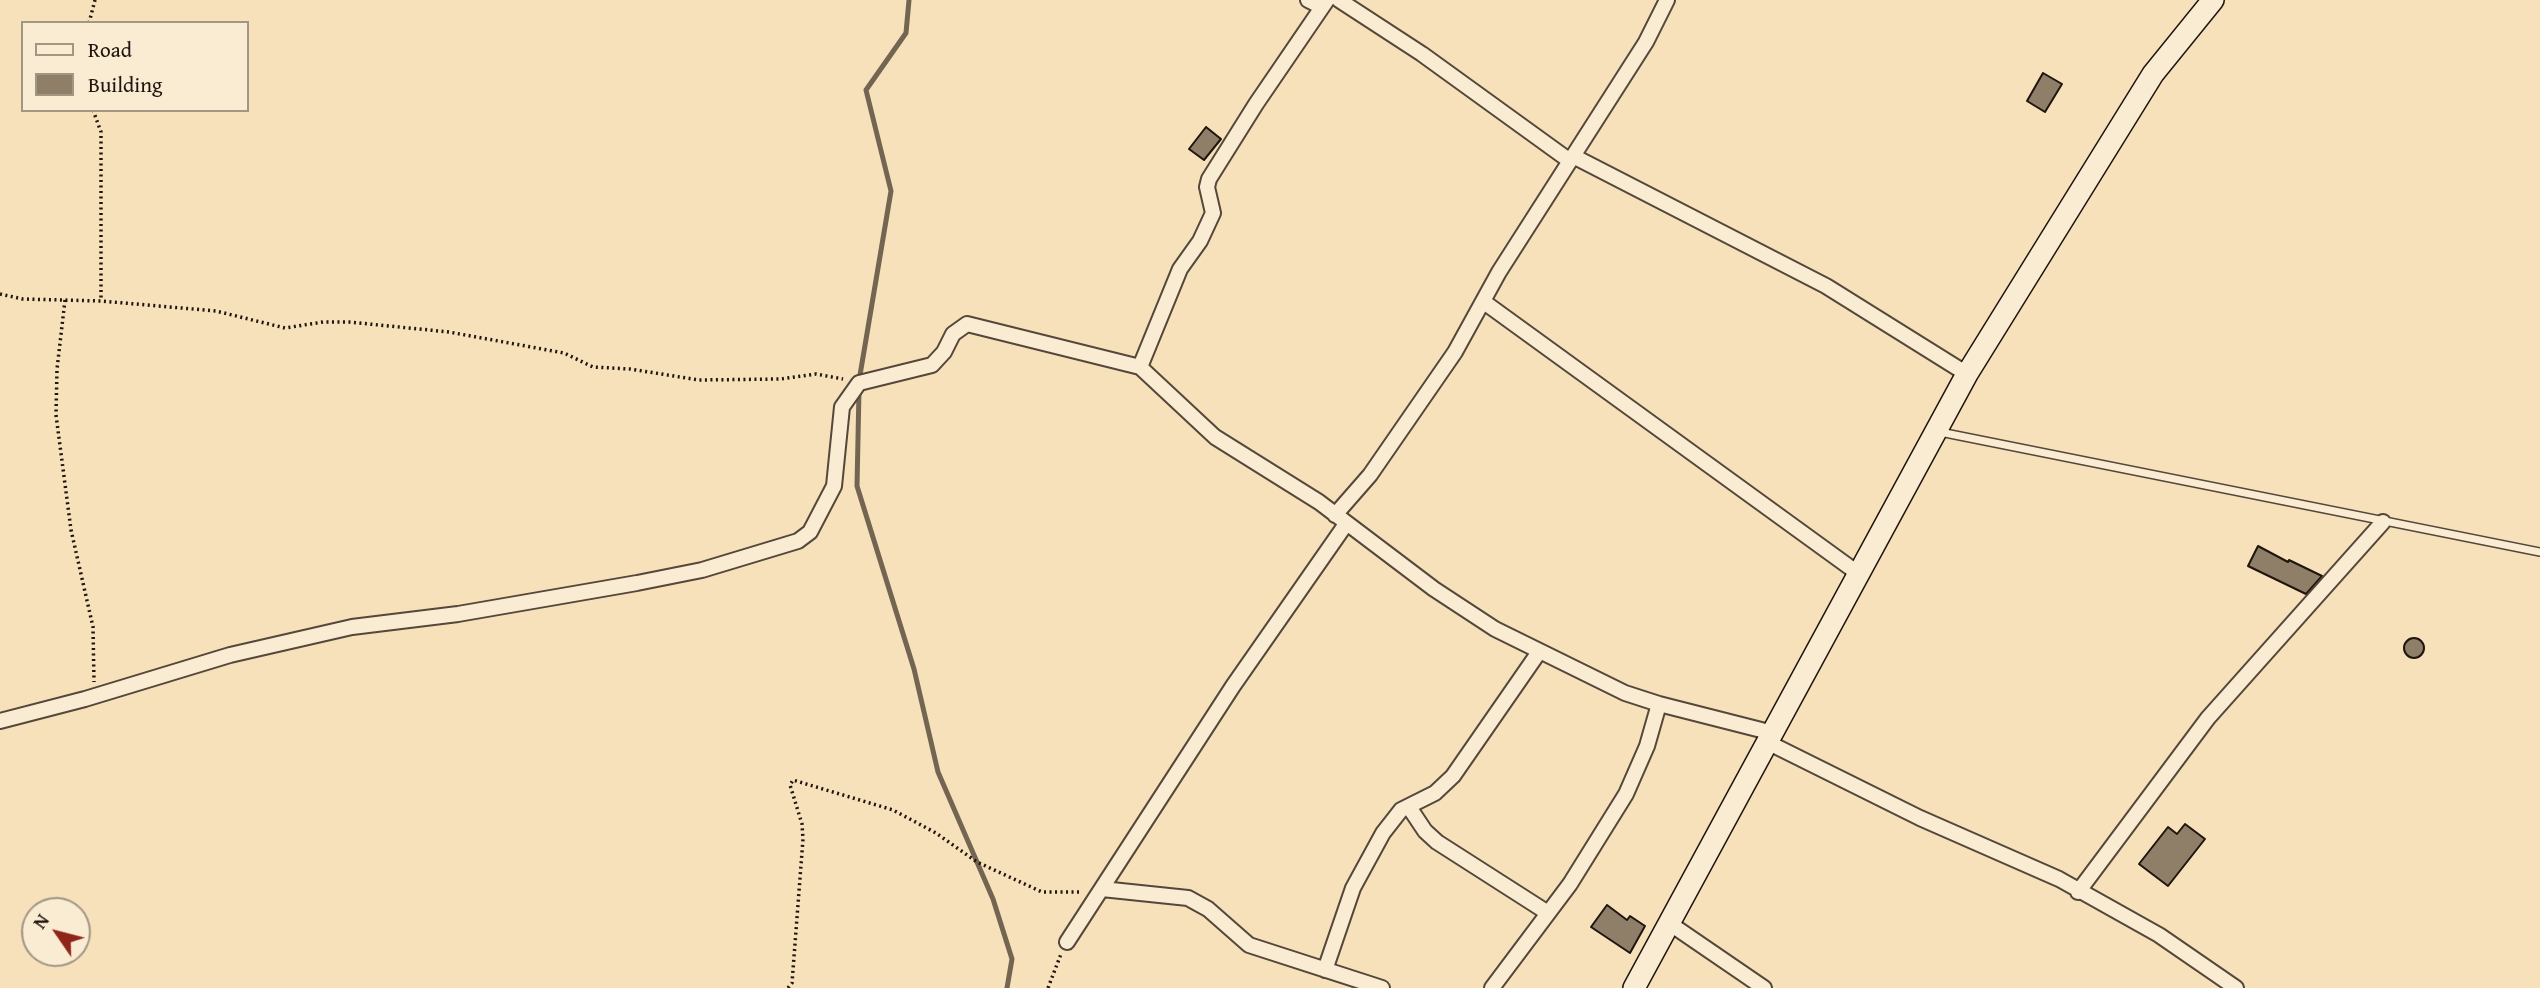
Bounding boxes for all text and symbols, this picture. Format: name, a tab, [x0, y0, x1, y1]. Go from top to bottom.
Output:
legend	[21, 21, 248, 112]
text: Road	[88, 34, 132, 65]
text: Building	[88, 69, 162, 100]
north arrow	[21, 897, 91, 967]
text: N	[25, 908, 56, 934]

